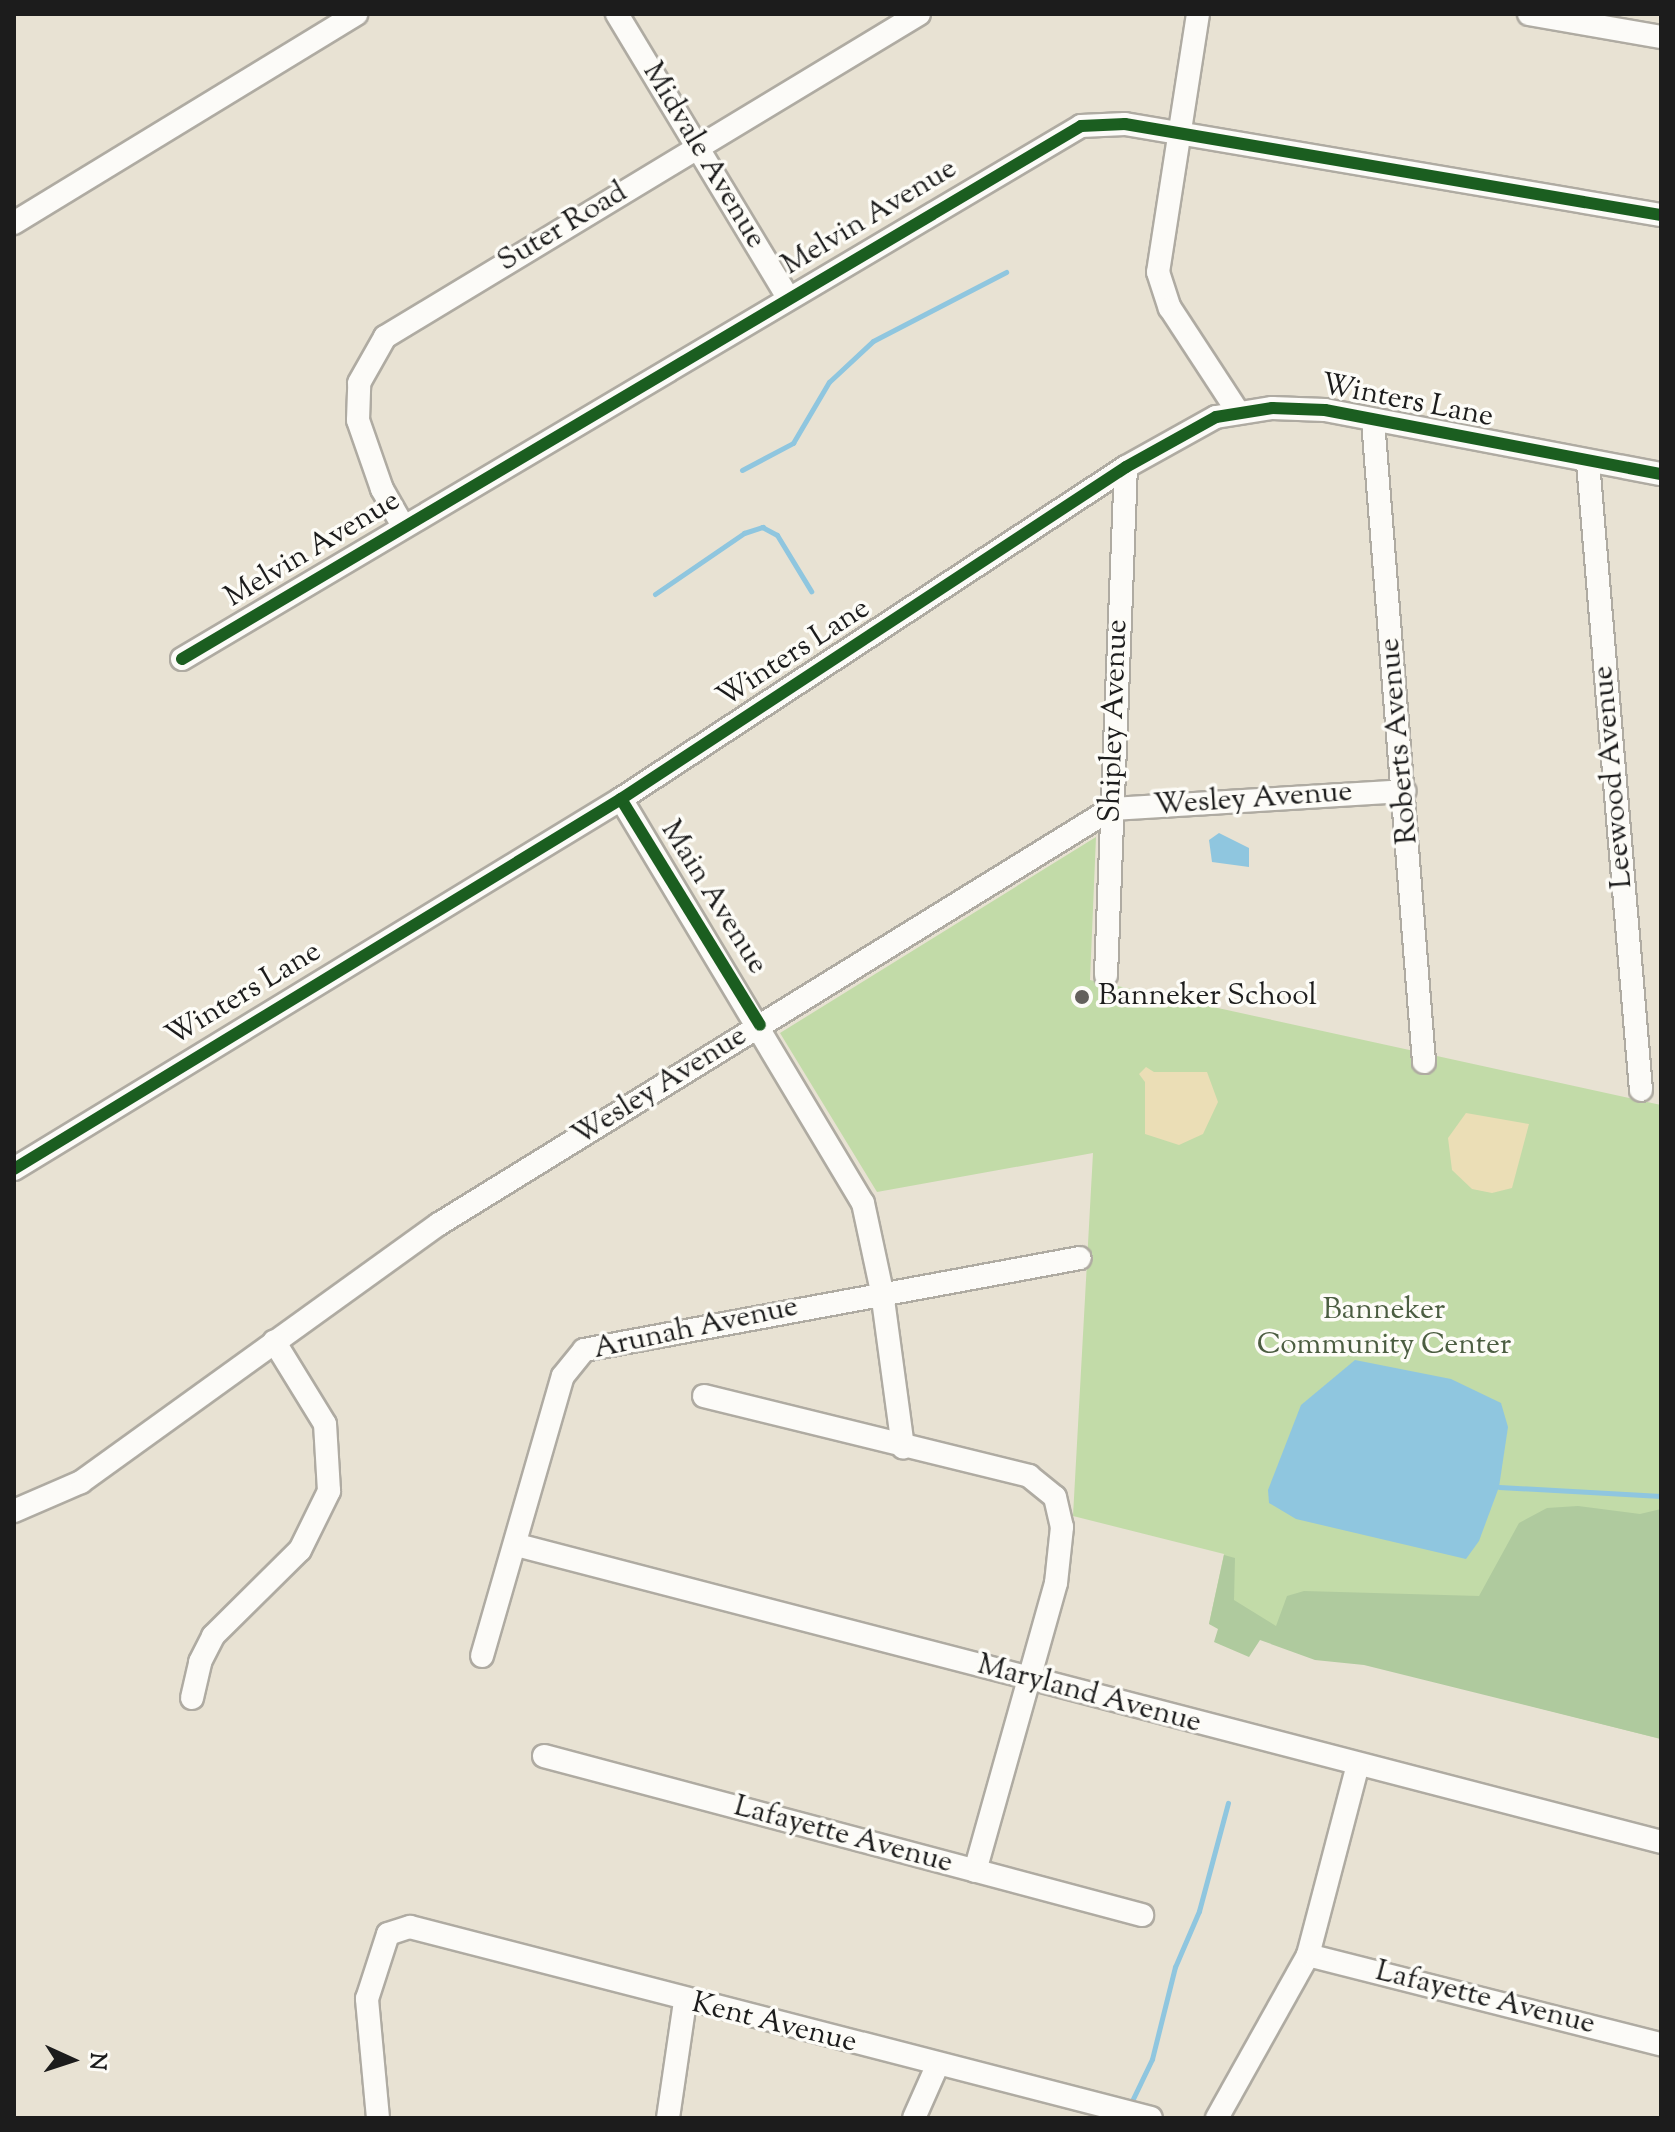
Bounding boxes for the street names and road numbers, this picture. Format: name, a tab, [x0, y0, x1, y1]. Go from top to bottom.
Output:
street label: Midvale Avenue	[633, 56, 773, 256]
street label: Melvin Avenue	[776, 152, 964, 284]
street label: Suter Road	[492, 175, 634, 281]
street label: Winters Lane	[1318, 368, 1496, 436]
street label: Melvin Avenue	[219, 484, 407, 616]
street label: Winters Lane	[711, 591, 877, 717]
street label: Shipley Avenue	[1093, 619, 1137, 823]
street label: Roberts Avenue	[1373, 636, 1427, 846]
street label: Leewood Avenue	[1586, 664, 1642, 890]
street label: Wesley Avenue	[1152, 775, 1354, 825]
street label: Main Avenue	[652, 815, 774, 981]
street label: Winters Lane	[160, 935, 328, 1055]
street label: Wesley Avenue	[566, 1019, 754, 1155]
street label: Arunah Avenue	[590, 1290, 802, 1368]
street label: Maryland Avenue	[973, 1648, 1205, 1742]
street label: Lafayette Avenue	[730, 1789, 956, 1883]
street label: Lafayette Avenue	[1371, 1954, 1599, 2044]
street label: Kent Avenue	[688, 1986, 860, 2062]

